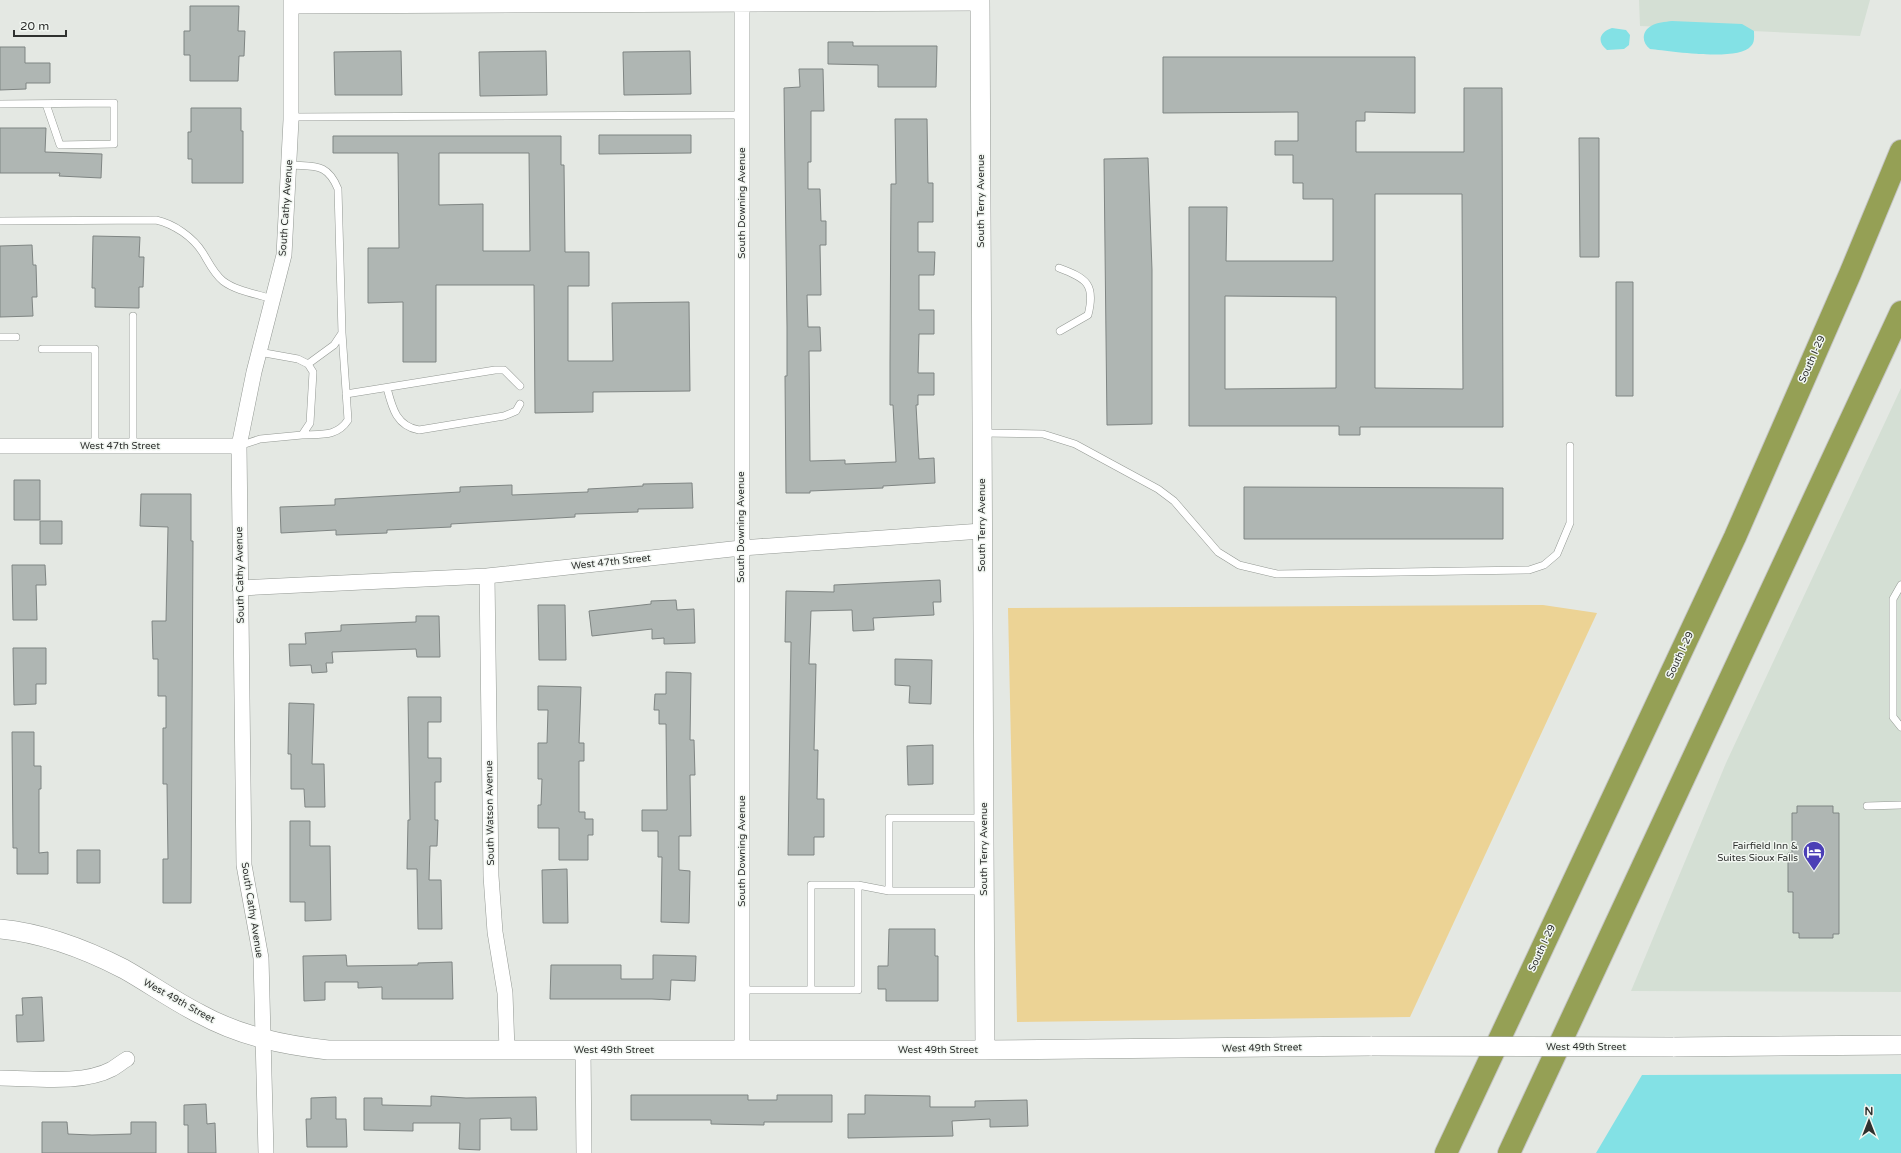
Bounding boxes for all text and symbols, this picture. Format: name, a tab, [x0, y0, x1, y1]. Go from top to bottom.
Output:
scale bar	[14, 12, 66, 38]
text: 20 m	[20, 19, 49, 33]
street label: South Downing Avenue	[736, 147, 748, 259]
street label: South Terry Avenue	[975, 154, 987, 248]
street label: South Cathy Avenue	[277, 159, 295, 257]
street label: South I-29	[1796, 334, 1828, 384]
street label: West 47th Street	[80, 440, 160, 452]
street label: South Downing Avenue	[735, 471, 747, 583]
street label: South Terry Avenue	[976, 478, 988, 572]
street label: South Cathy Avenue	[233, 526, 247, 624]
street label: West 47th Street	[571, 552, 652, 572]
street label: South I-29	[1664, 630, 1696, 680]
street label: South Watson Avenue	[483, 760, 497, 866]
street label: South Downing Avenue	[736, 795, 748, 907]
street label: South Terry Avenue	[978, 802, 990, 896]
hotel icon: Fairfield Inn & Suites Sioux Falls	[1801, 839, 1827, 872]
place label: Fairfield Inn & Suites Sioux Falls	[1717, 840, 1798, 864]
street label: South Cathy Avenue	[238, 861, 266, 959]
street label: South I-29	[1526, 923, 1558, 973]
street label: West 49th Street	[141, 976, 217, 1026]
street label: West 49th Street	[1222, 1041, 1302, 1055]
street label: West 49th Street	[1546, 1041, 1626, 1053]
street label: West 49th Street	[574, 1044, 654, 1056]
street label: West 49th Street	[898, 1044, 978, 1056]
north arrow	[1849, 1101, 1889, 1141]
text: N	[1865, 1105, 1873, 1118]

